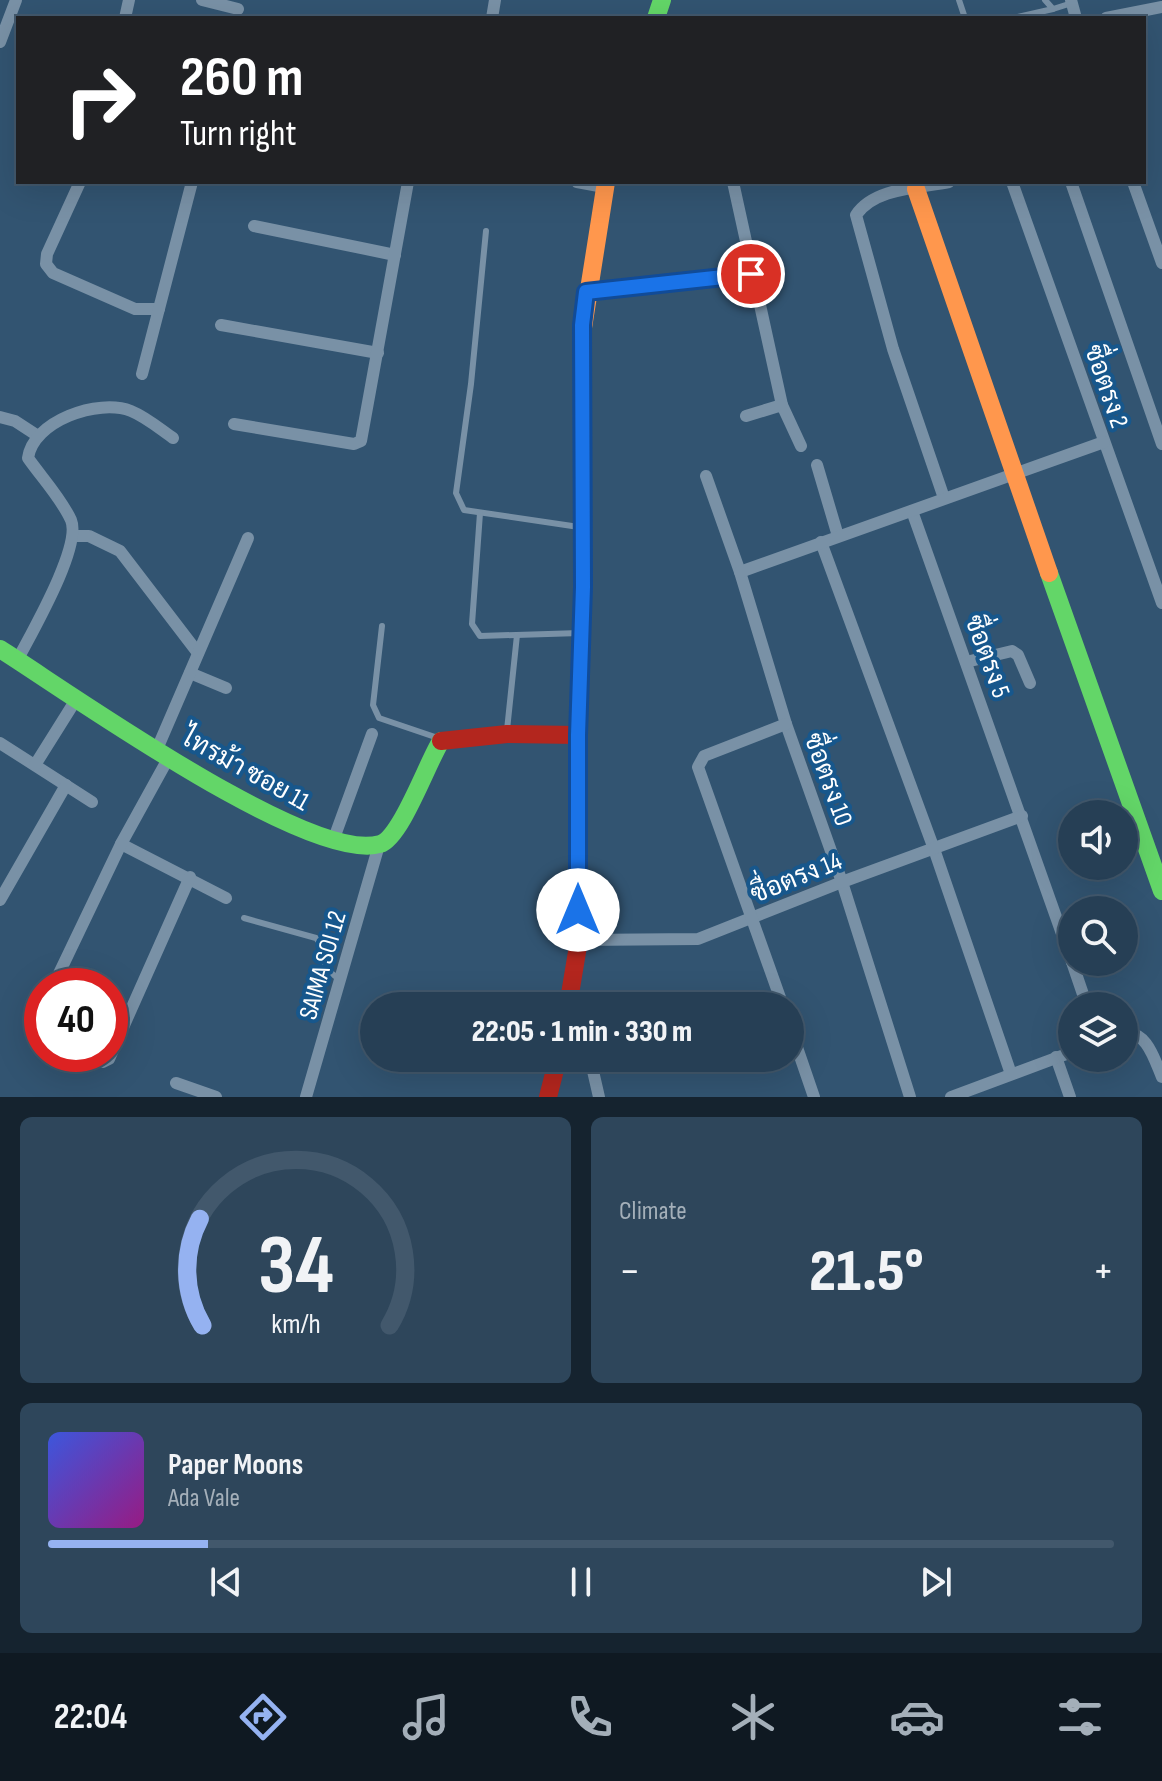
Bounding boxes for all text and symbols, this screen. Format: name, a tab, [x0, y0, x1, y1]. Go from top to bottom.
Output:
text: 260 m	[180, 45, 303, 112]
icon: right	[48, 48, 152, 152]
text: Turn right	[180, 113, 297, 156]
pin	[717, 240, 785, 308]
icon: arrive	[729, 252, 773, 296]
street label: ซื่อตรง 2	[1077, 338, 1142, 432]
street label: ซื่อตรง 5	[957, 608, 1023, 702]
street label: ไทรม้า ซอย 11	[174, 720, 315, 818]
street label: ซื่อตรง 10	[797, 726, 866, 830]
map controls	[1058, 800, 1138, 1072]
button: sound	[1058, 800, 1138, 880]
street label: ซื่อตรง 14	[743, 839, 847, 911]
position arrow	[536, 868, 620, 952]
button: search	[1058, 896, 1138, 976]
street label: SAIMA SOI 12	[293, 908, 354, 1023]
speed limit sign: 40	[24, 968, 128, 1072]
button: layers	[1058, 992, 1138, 1072]
text: 22:05 · 1 min · 330 m	[472, 1014, 692, 1050]
text: Climate	[619, 1196, 687, 1227]
text: 34	[257, 1217, 334, 1317]
text: 21.5°	[809, 1236, 924, 1308]
text: −	[619, 1245, 641, 1298]
text: +	[1092, 1245, 1114, 1298]
text: km/h	[271, 1307, 320, 1342]
text: Paper Moons	[168, 1447, 303, 1483]
text: Ada Vale	[168, 1483, 240, 1514]
icon: previous	[204, 1560, 248, 1604]
icon: pause	[559, 1560, 603, 1604]
icon: next	[914, 1560, 958, 1604]
icon: directions	[235, 1689, 291, 1745]
icon: music	[398, 1689, 454, 1745]
icon: phone	[562, 1689, 618, 1745]
icon: climate	[725, 1689, 781, 1745]
icon: car	[889, 1689, 945, 1745]
icon: filters	[1052, 1689, 1108, 1745]
text: 22:04	[54, 1696, 127, 1739]

